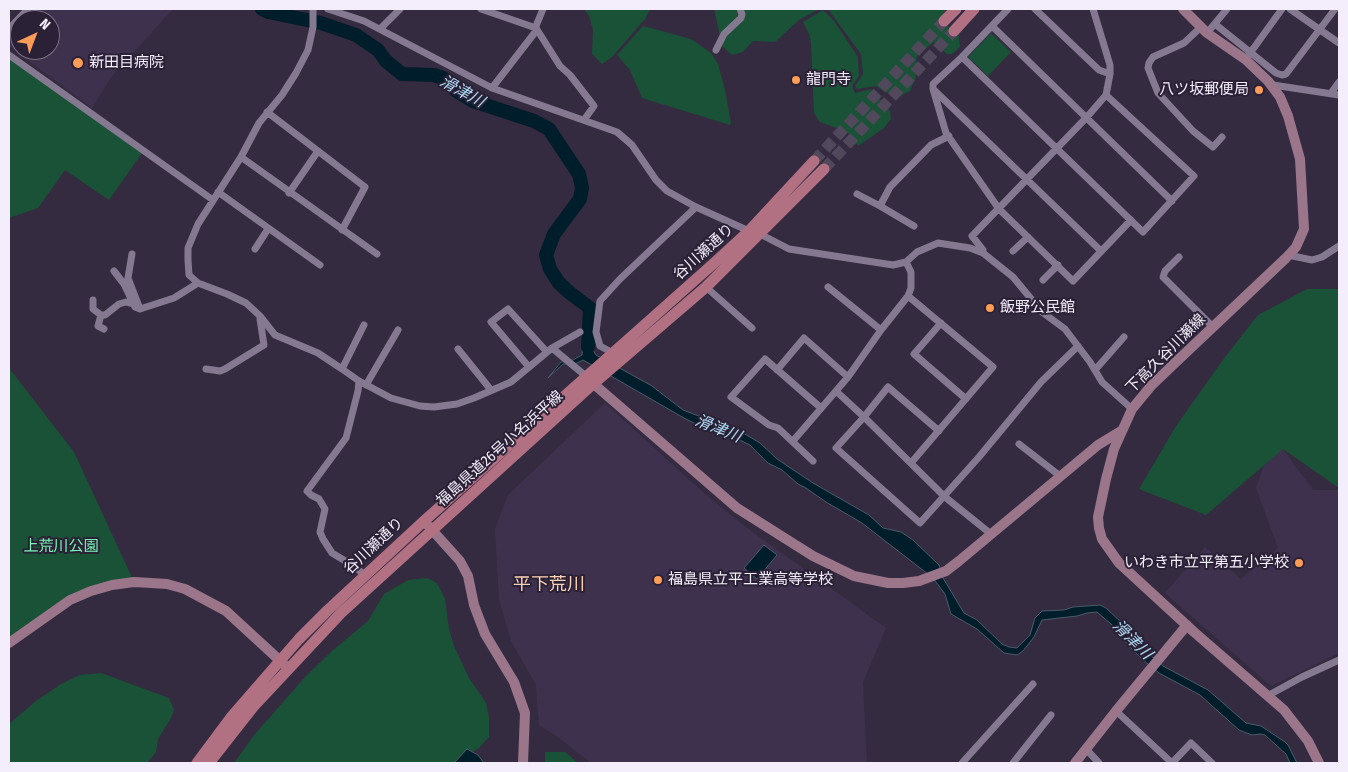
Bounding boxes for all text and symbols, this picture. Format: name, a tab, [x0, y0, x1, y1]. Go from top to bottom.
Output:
north arrow	[10, 10, 60, 60]
text: N	[36, 15, 54, 33]
place label: 新田目病院	[89, 54, 164, 72]
marker: 新田目病院	[71, 56, 85, 70]
place label: 龍門寺	[806, 71, 851, 89]
water label: 滑津川	[436, 72, 488, 112]
marker: 龍門寺	[790, 74, 802, 86]
place label: 八ツ坂郵便局	[1159, 81, 1249, 99]
marker: 八ツ坂郵便局	[1253, 84, 1265, 96]
street label: 谷川瀬通り	[670, 220, 738, 284]
place label: 飯野公民館	[1000, 299, 1075, 317]
marker: 飯野公民館	[984, 302, 996, 314]
street label: 下高久谷川瀬線	[1123, 311, 1209, 397]
street label: 福島県道26号小名浜平線	[433, 387, 567, 511]
water label: 滑津川	[692, 411, 744, 447]
street label: 谷川瀬通り	[340, 514, 408, 578]
park label: 上荒川公園	[24, 538, 98, 556]
place label: いわき市立平第五小学校	[1124, 554, 1289, 572]
marker: いわき市立平第五小学校	[1293, 557, 1305, 569]
place label: 福島県立平工業高等学校	[668, 571, 833, 589]
district label: 平下荒川	[513, 574, 585, 596]
marker: 福島県立平工業高等学校	[652, 574, 664, 586]
water label: 滑津川	[1108, 616, 1156, 664]

